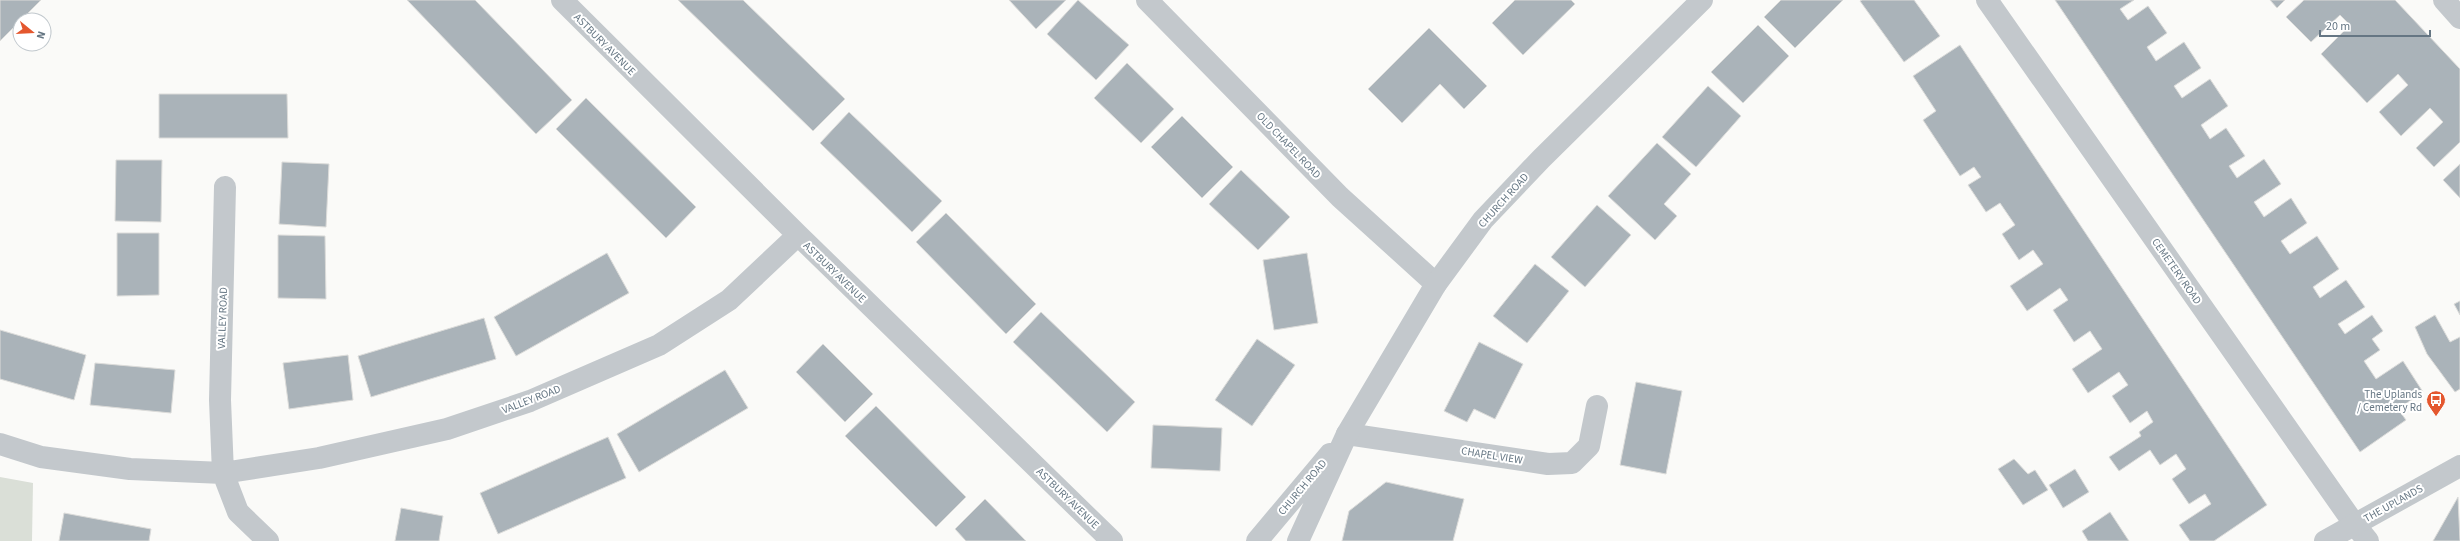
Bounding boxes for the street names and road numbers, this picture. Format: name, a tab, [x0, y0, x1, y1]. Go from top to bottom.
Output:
street label: ASTBURY AVENUE	[570, 10, 639, 79]
street label: OLD CHAPEL ROAD	[1253, 109, 1324, 182]
street label: CHURCH ROAD	[1475, 170, 1532, 231]
street label: CEMETERY ROAD	[2148, 235, 2205, 307]
street label: ASTBURY AVENUE	[800, 238, 870, 306]
street label: VALLEY ROAD	[214, 287, 231, 349]
street label: VALLEY ROAD	[500, 381, 563, 418]
street label: CHAPEL VIEW	[1460, 443, 1524, 468]
street label: CHURCH ROAD	[1275, 456, 1330, 518]
street label: ASTBURY AVENUE	[1033, 464, 1103, 532]
street label: THE UPLANDS	[2361, 481, 2426, 526]

